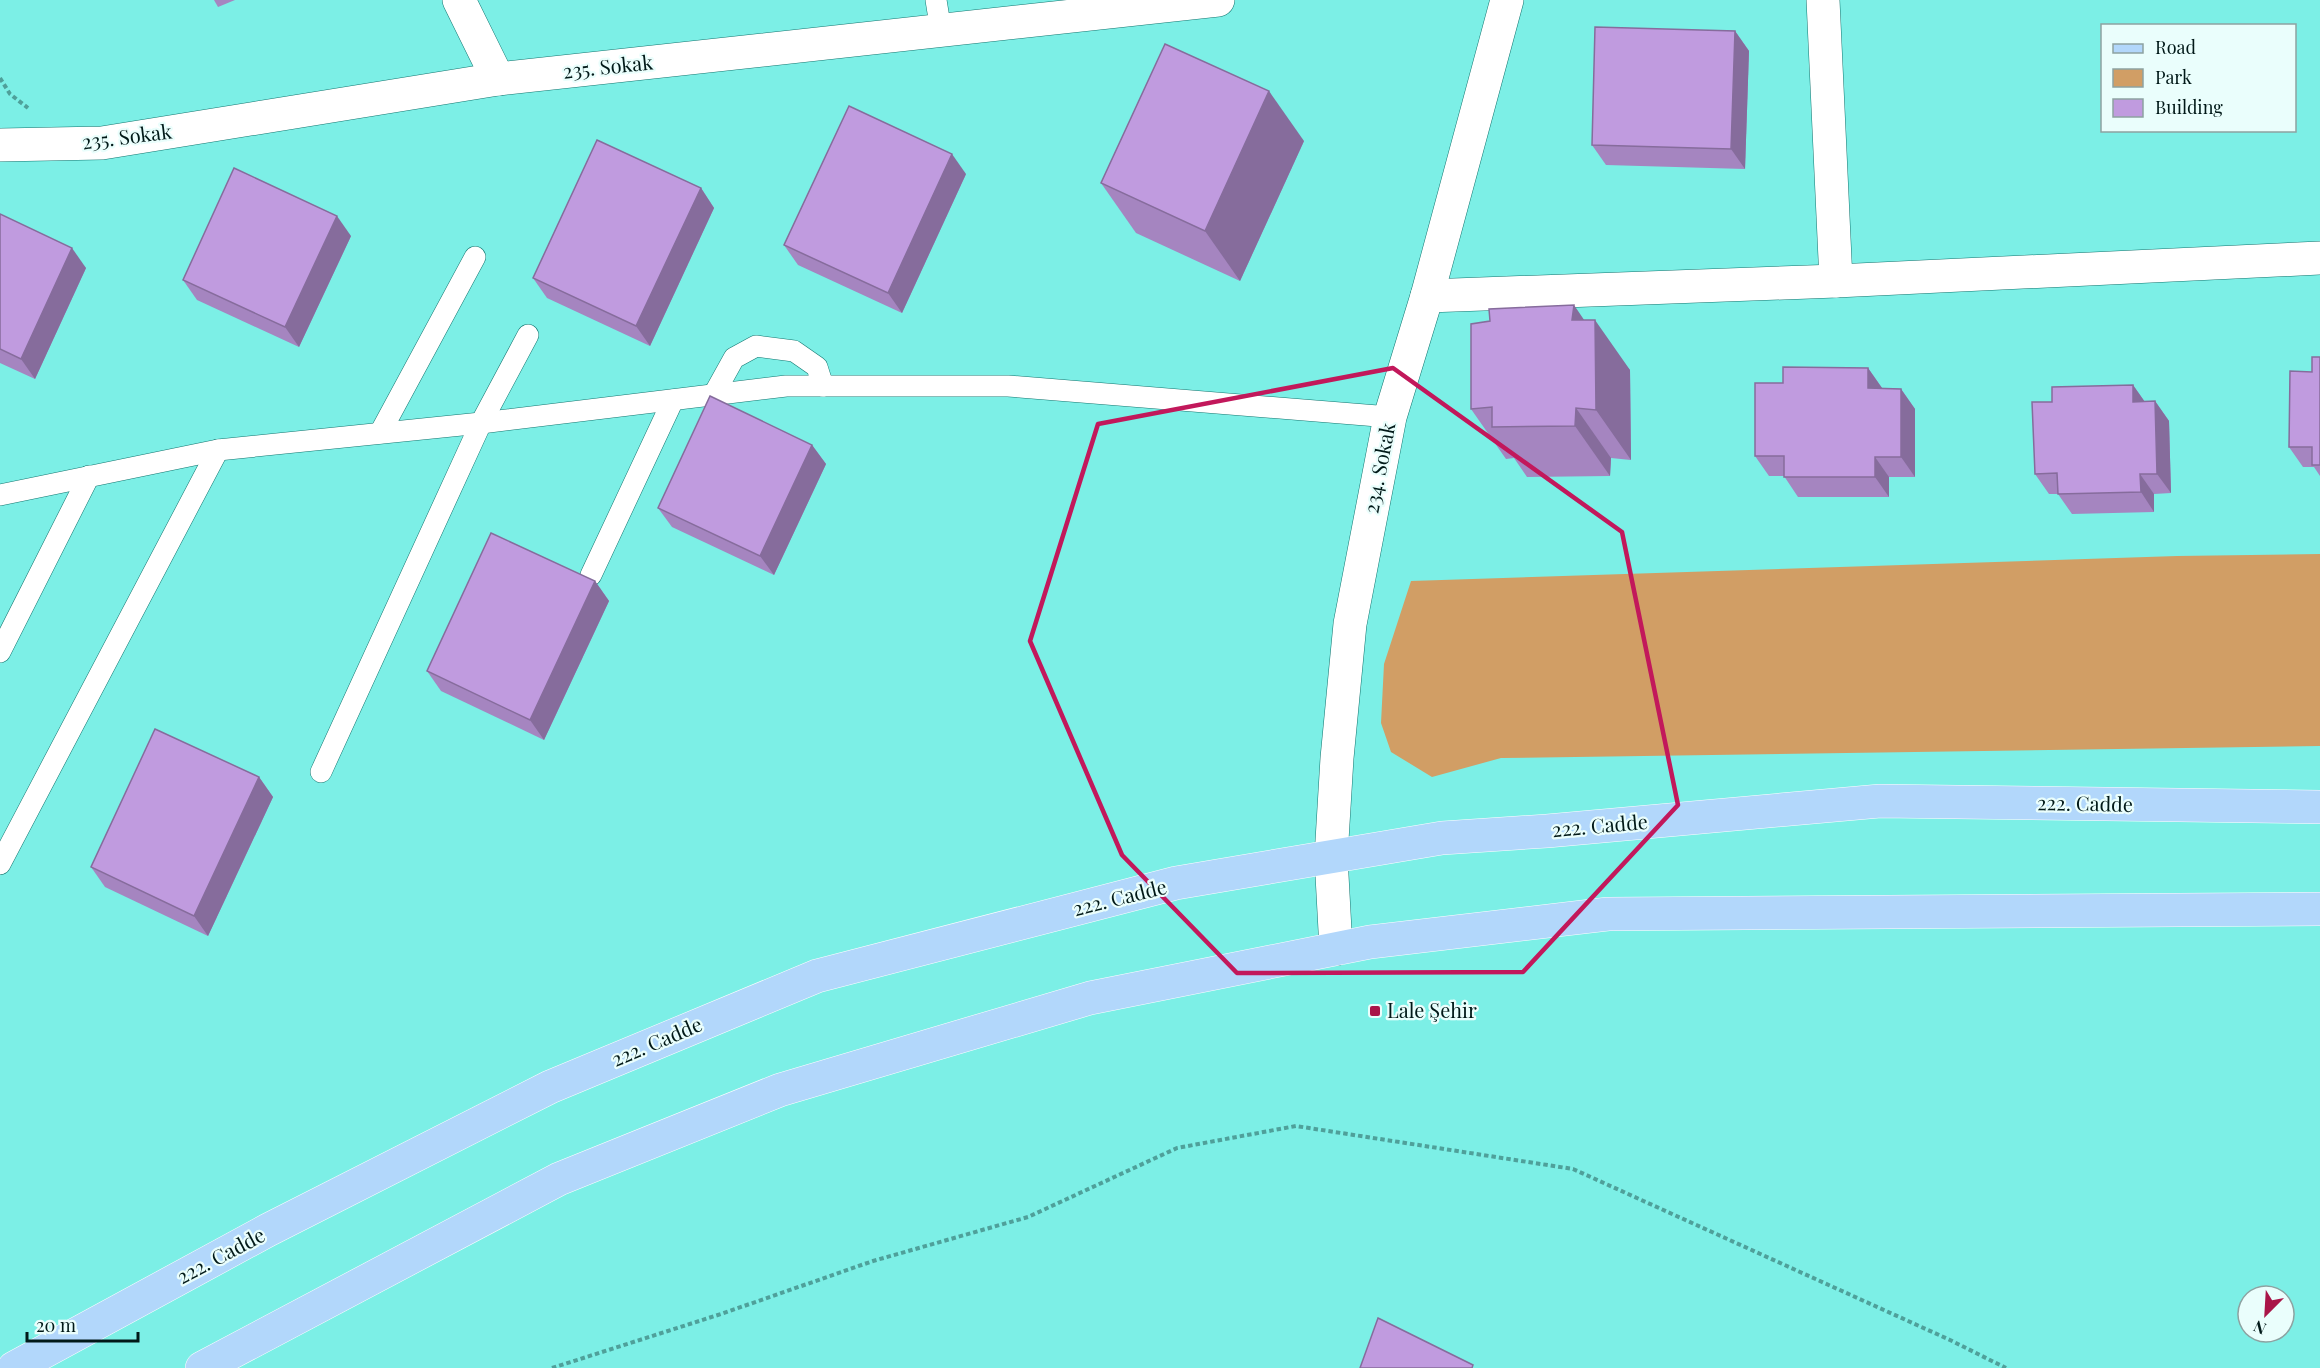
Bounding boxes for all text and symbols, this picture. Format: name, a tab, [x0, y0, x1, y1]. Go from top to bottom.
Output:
legend	[2101, 24, 2296, 132]
text: Road	[2155, 35, 2196, 59]
street label: 235. Sokak	[562, 47, 654, 84]
text: Park	[2155, 65, 2192, 89]
text: Building	[2155, 95, 2223, 119]
street label: 235. Sokak	[80, 117, 173, 154]
street label: 234. Sokak	[1357, 420, 1401, 515]
street label: 222. Cadde	[2037, 788, 2133, 817]
street label: 222. Cadde	[1551, 807, 1649, 842]
street label: 222. Cadde	[1070, 872, 1169, 921]
place label: Lale Şehir	[1387, 996, 1477, 1023]
marker: Lale Şehir	[1368, 1004, 1382, 1018]
street label: 222. Cadde	[607, 1009, 706, 1072]
street label: 222. Cadde	[172, 1220, 269, 1289]
north arrow	[2236, 1284, 2296, 1344]
scale bar	[27, 1305, 138, 1343]
text: 20 m	[36, 1313, 76, 1337]
text: N	[2250, 1316, 2269, 1340]

